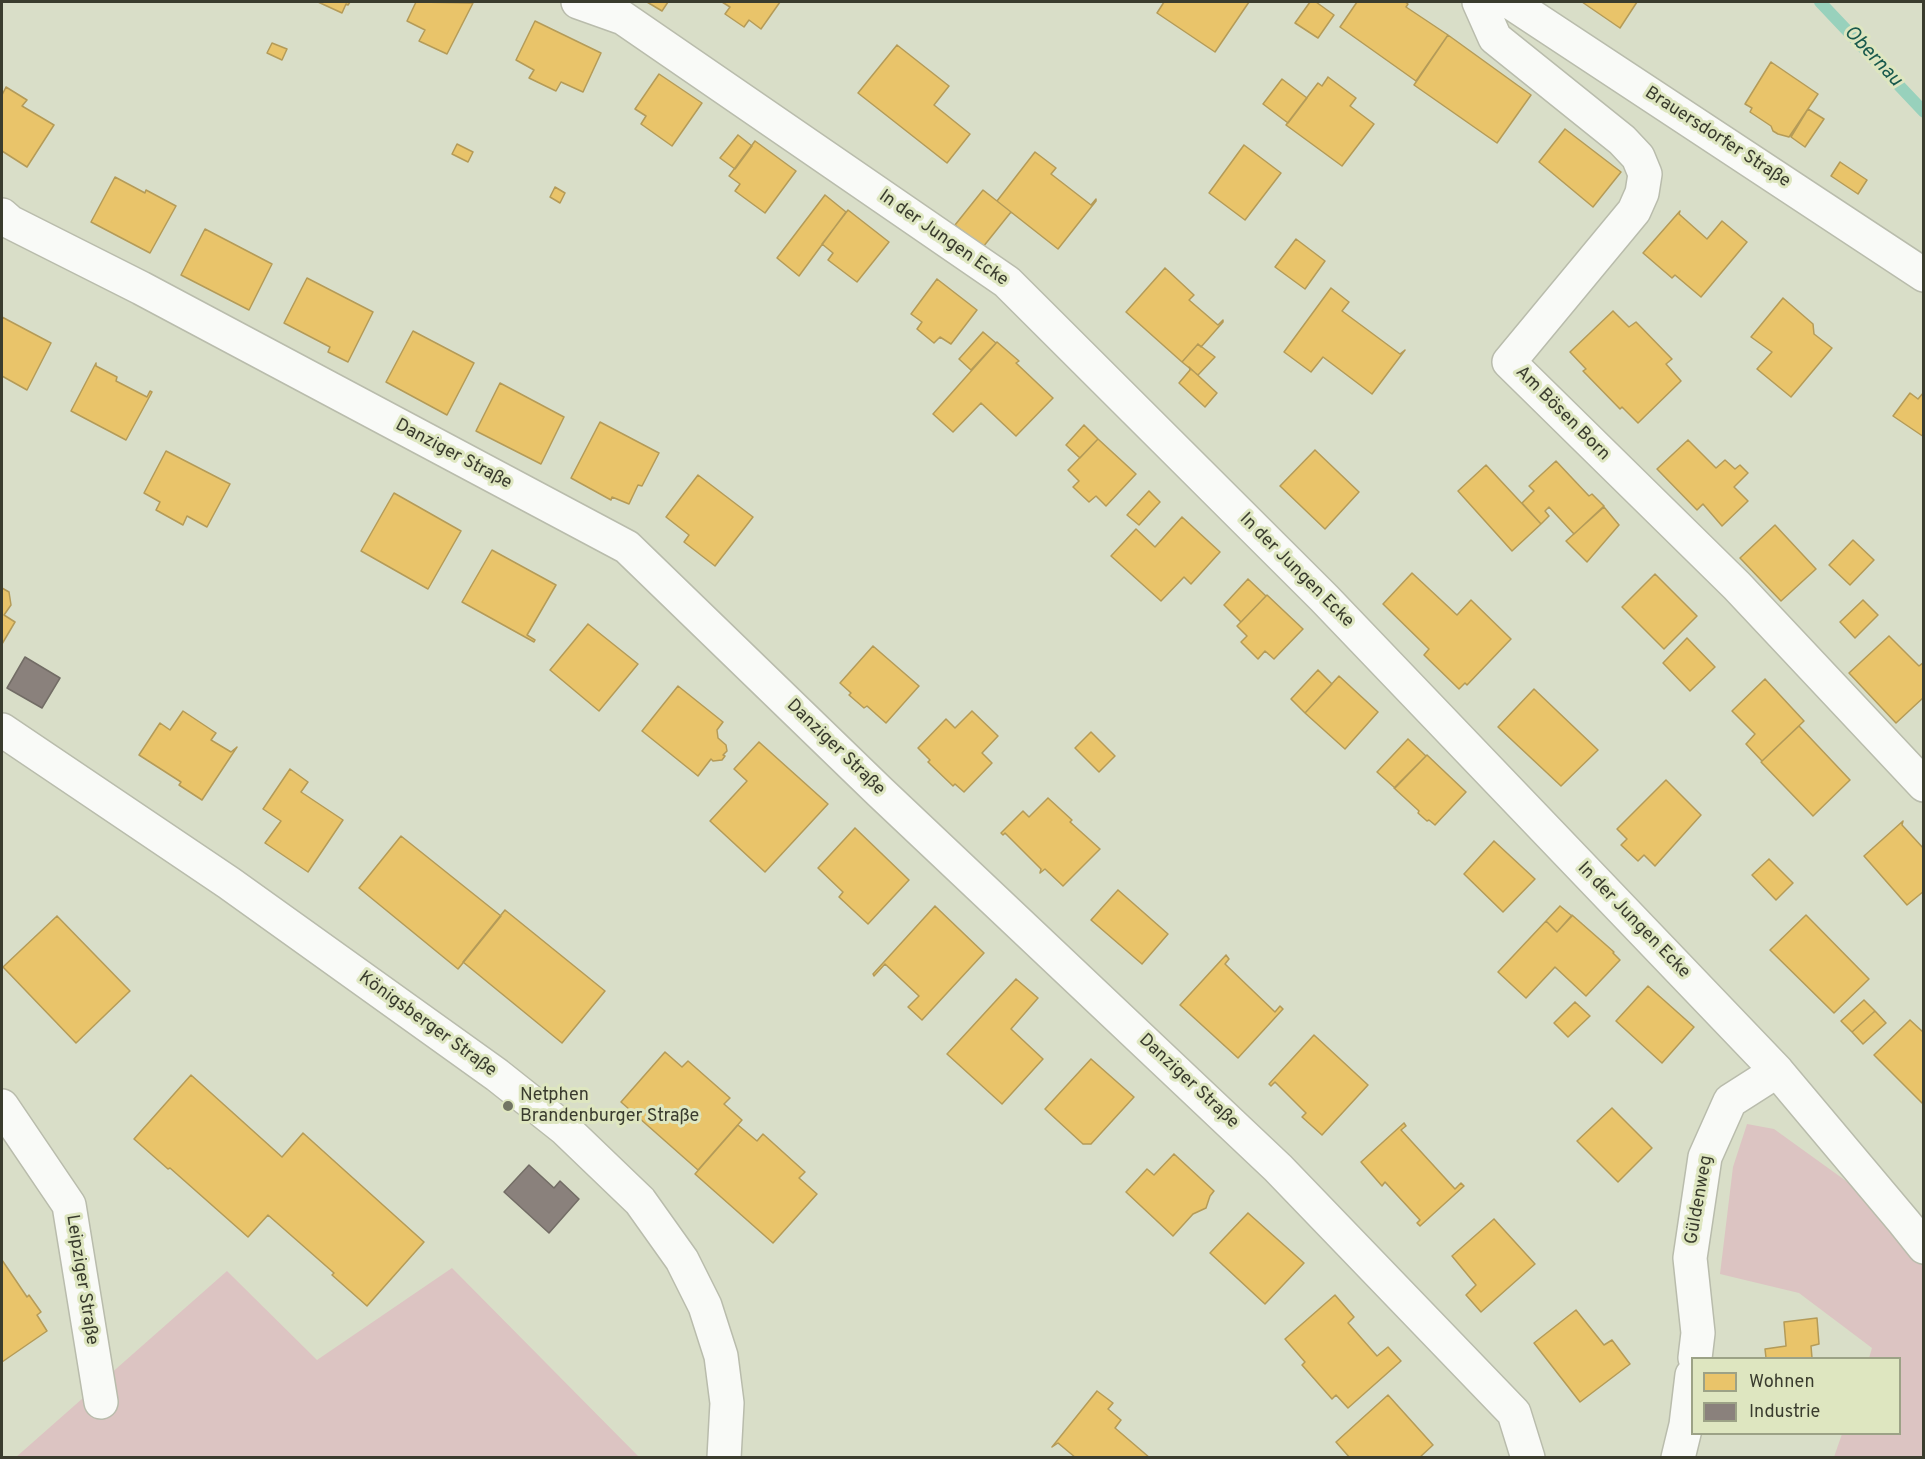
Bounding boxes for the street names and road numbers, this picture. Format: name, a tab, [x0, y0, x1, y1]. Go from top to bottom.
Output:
street label: Brauersdorfer Straße	[1640, 83, 1794, 193]
street label: In der Jungen Ecke	[874, 186, 1012, 292]
street label: Am Bösen Born	[1510, 362, 1614, 466]
street label: Danziger Straße	[391, 415, 515, 495]
street label: In der Jungen Ecke	[1234, 509, 1358, 633]
street label: Danziger Straße	[781, 695, 889, 801]
street label: In der Jungen Ecke	[1572, 858, 1694, 984]
street label: Königsberger Straße	[354, 968, 500, 1082]
street label: Danziger Straße	[1133, 1030, 1243, 1134]
street label: Güldenweg	[1682, 1154, 1718, 1246]
street label: Leipziger Straße	[60, 1213, 102, 1347]

